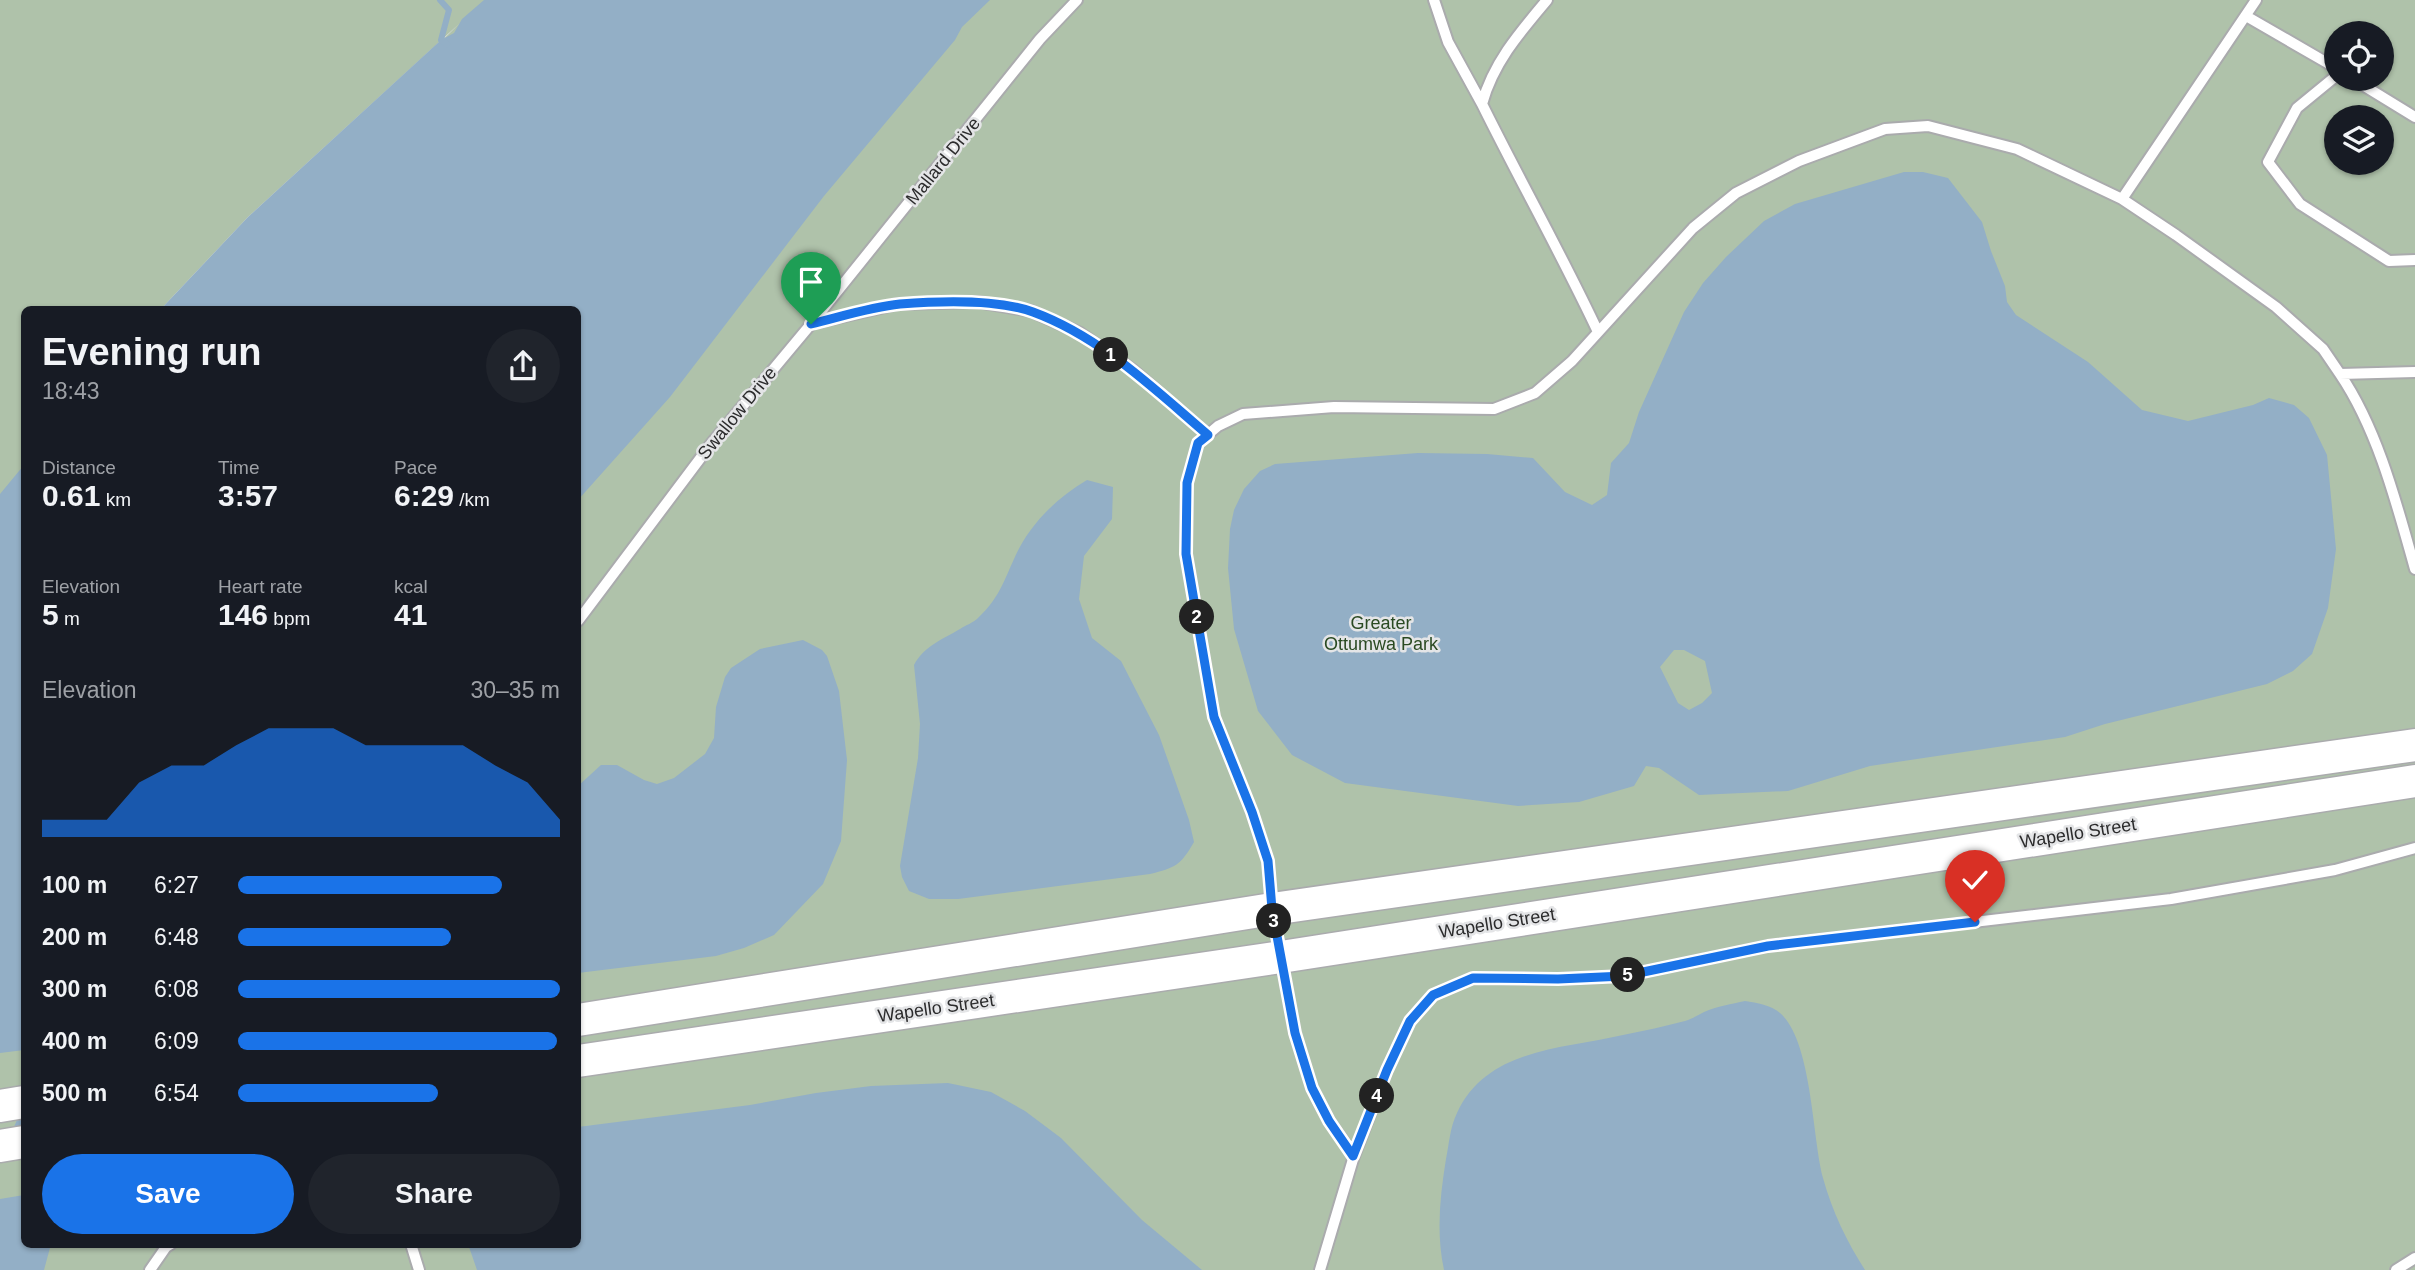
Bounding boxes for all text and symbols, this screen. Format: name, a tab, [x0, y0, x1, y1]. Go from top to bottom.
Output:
map controls	[2324, 21, 2394, 175]
button: locate	[2324, 21, 2394, 91]
button: layers	[2324, 105, 2394, 175]
street label: Mallard Drive	[902, 114, 984, 208]
pin	[781, 252, 841, 324]
icon: arrive	[792, 263, 830, 301]
button: share	[486, 329, 560, 403]
text: Evening run	[42, 331, 262, 373]
pin: 1	[1094, 338, 1128, 372]
text: 1	[1105, 344, 1116, 365]
street label: Swallow Drive	[694, 363, 780, 463]
text: 18:43	[42, 378, 100, 404]
text: Distance	[42, 457, 116, 478]
text: Time	[218, 457, 260, 478]
text: Pace	[394, 457, 437, 478]
text: 0.61	[42, 479, 100, 512]
text: 3:57	[218, 479, 278, 512]
text: 6:29	[394, 479, 454, 512]
text: km	[100, 489, 131, 510]
text: /km	[454, 489, 490, 510]
text: Elevation	[42, 576, 120, 597]
text: Heart rate	[218, 576, 302, 597]
text: kcal	[394, 576, 428, 597]
text: 5	[42, 598, 59, 631]
text: 146	[218, 598, 268, 631]
text: 41	[394, 598, 427, 631]
pin: 2	[1180, 600, 1214, 634]
text: 2	[1191, 606, 1202, 627]
text: m	[59, 608, 80, 629]
text: bpm	[268, 608, 310, 629]
park label: Greater Ottumwa Park	[1324, 613, 1439, 654]
text: Elevation	[42, 677, 137, 703]
text: 30–35 m	[470, 677, 560, 703]
street label: Wapello Street	[2018, 814, 2138, 852]
pin	[1945, 850, 2005, 922]
icon: check	[1956, 861, 1994, 899]
text: 100 m	[42, 872, 107, 898]
text: 6:27	[154, 872, 199, 898]
pin: 3	[1256, 904, 1292, 939]
street label: Wapello Street	[1437, 904, 1557, 942]
text: 3	[1268, 910, 1279, 931]
text: 200 m	[42, 924, 107, 950]
text: 6:48	[154, 924, 199, 950]
pin: 5	[1610, 958, 1646, 992]
text: 5	[1622, 964, 1633, 985]
text: 300 m	[42, 976, 107, 1002]
text: 6:08	[154, 976, 199, 1002]
street label: Wapello Street	[876, 990, 996, 1026]
text: 400 m	[42, 1028, 107, 1054]
text: 6:09	[154, 1028, 199, 1054]
pin: 4	[1360, 1078, 1394, 1114]
text: 500 m	[42, 1080, 107, 1106]
text: 6:54	[154, 1080, 199, 1106]
text: 4	[1371, 1085, 1382, 1106]
button: Save	[42, 1154, 294, 1234]
button: Share	[308, 1154, 560, 1234]

